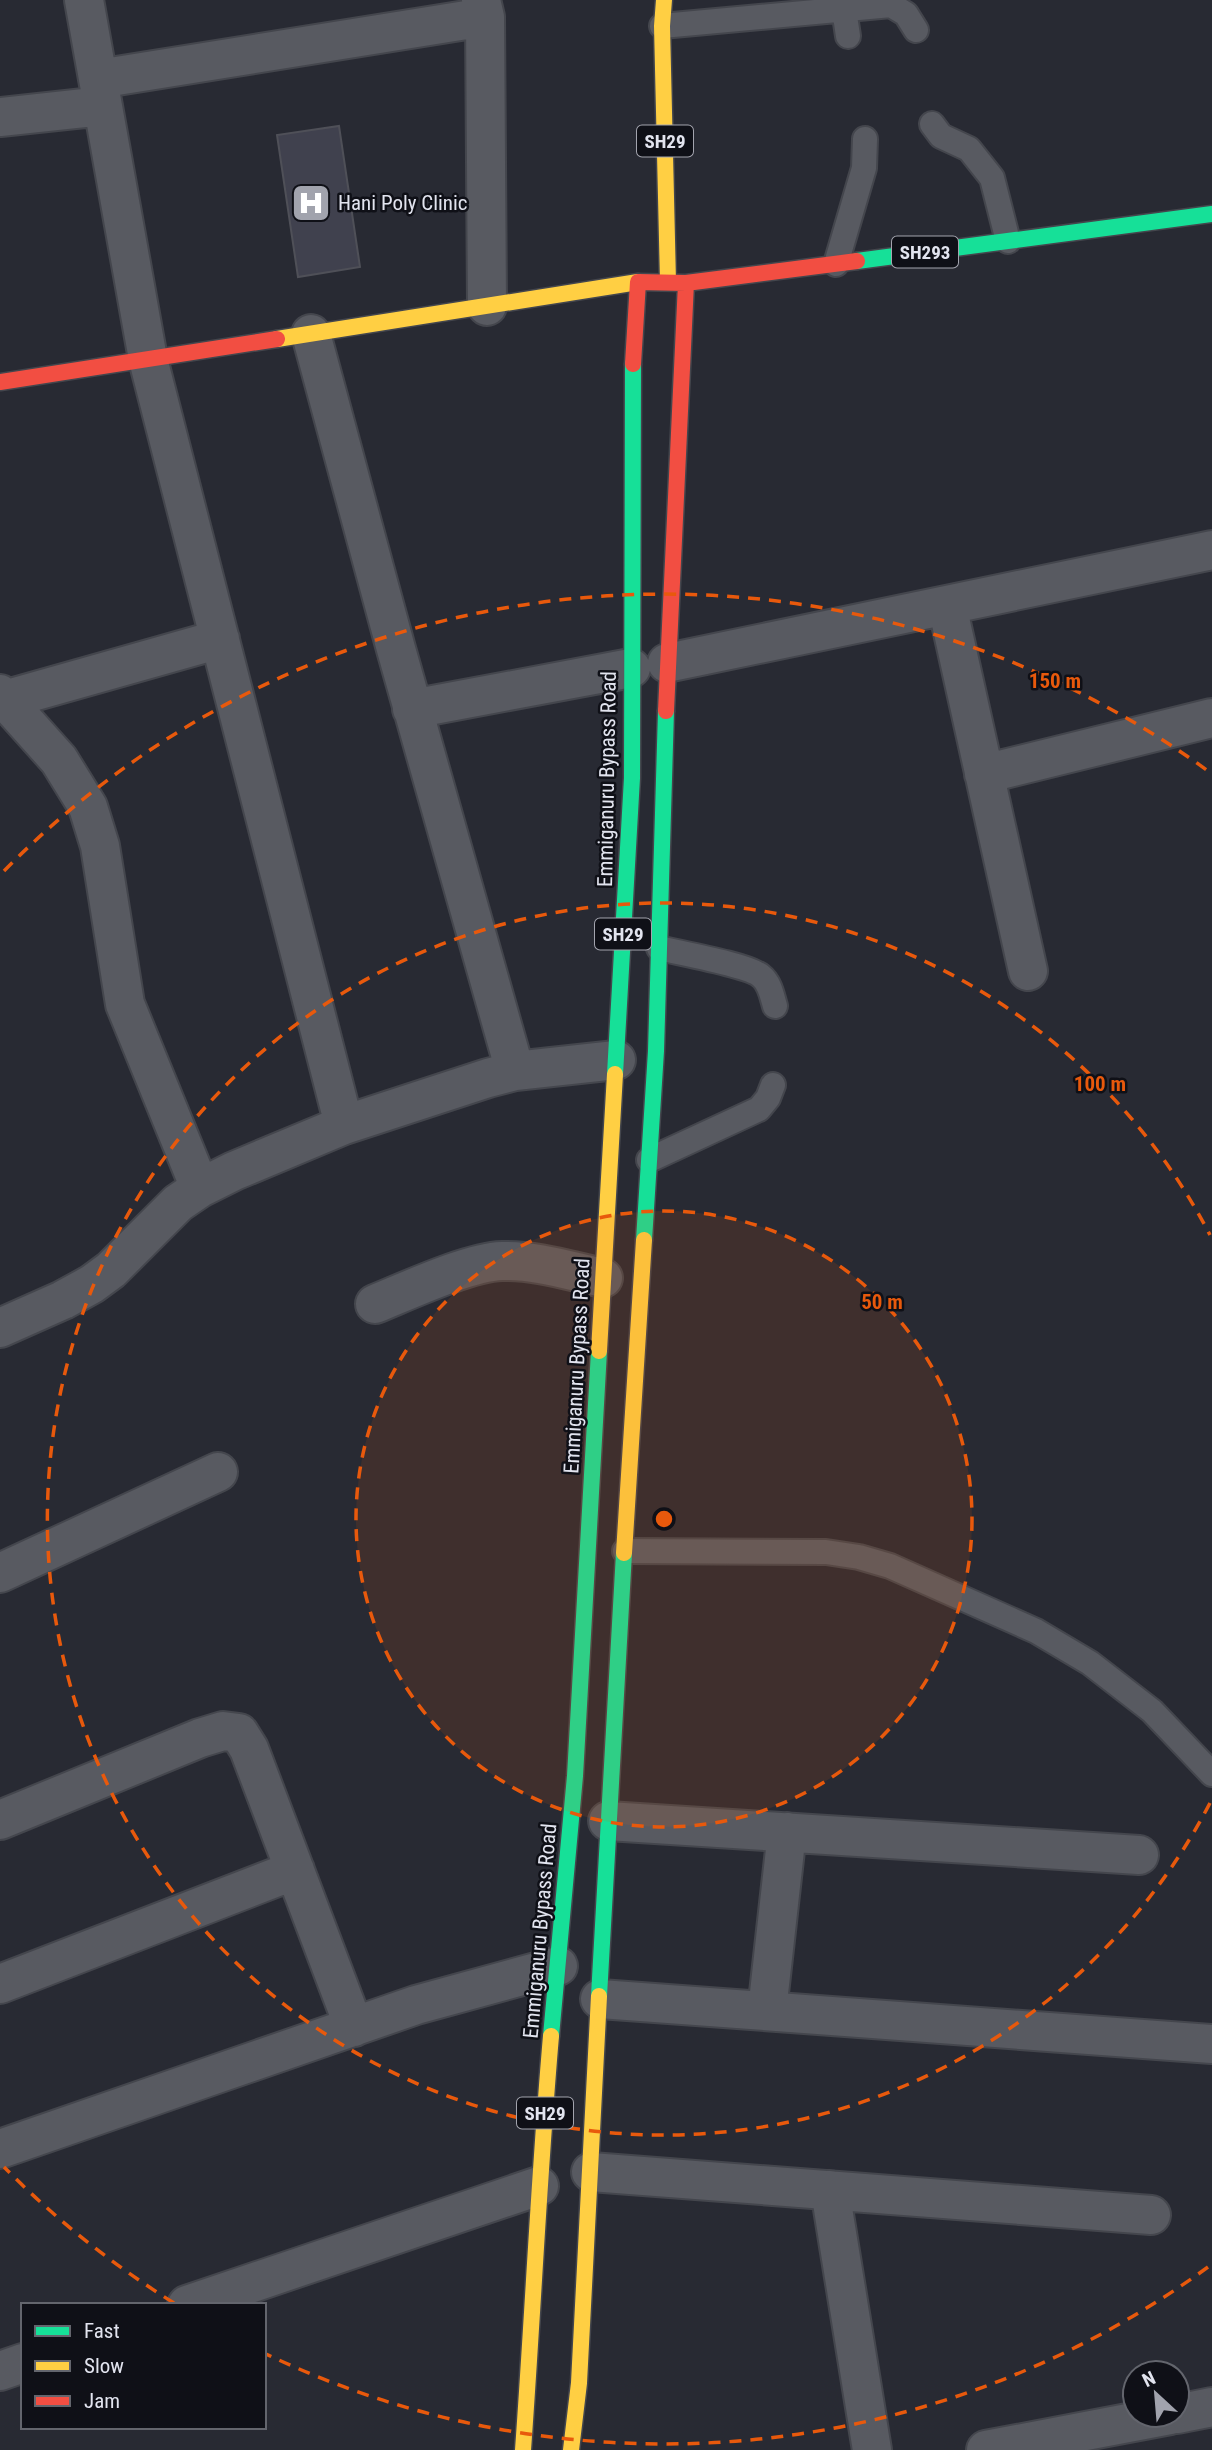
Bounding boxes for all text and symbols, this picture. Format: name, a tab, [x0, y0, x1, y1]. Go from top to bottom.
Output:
road number: SH29	[637, 125, 693, 156]
hospital icon: Hani Poly Clinic	[290, 182, 332, 224]
place label: Hani Poly Clinic	[338, 191, 468, 215]
road number: SH293	[892, 236, 958, 268]
text: 150 m	[1029, 669, 1081, 693]
street label: Emmiganuru Bypass Road	[593, 671, 621, 887]
road number: SH29	[595, 918, 651, 950]
text: 100 m	[1074, 1072, 1126, 1096]
street label: Emmiganuru Bypass Road	[559, 1258, 595, 1474]
text: 50 m	[861, 1290, 903, 1314]
centre of rings	[652, 1507, 676, 1531]
street label: Emmiganuru Bypass Road	[519, 1822, 561, 2040]
road number: SH29	[517, 2098, 573, 2128]
legend	[21, 2303, 266, 2429]
text: Fast	[84, 2319, 120, 2343]
text: Slow	[84, 2354, 124, 2378]
north arrow	[1121, 2359, 1191, 2429]
text: N	[1138, 2366, 1159, 2392]
text: Jam	[84, 2389, 120, 2413]

